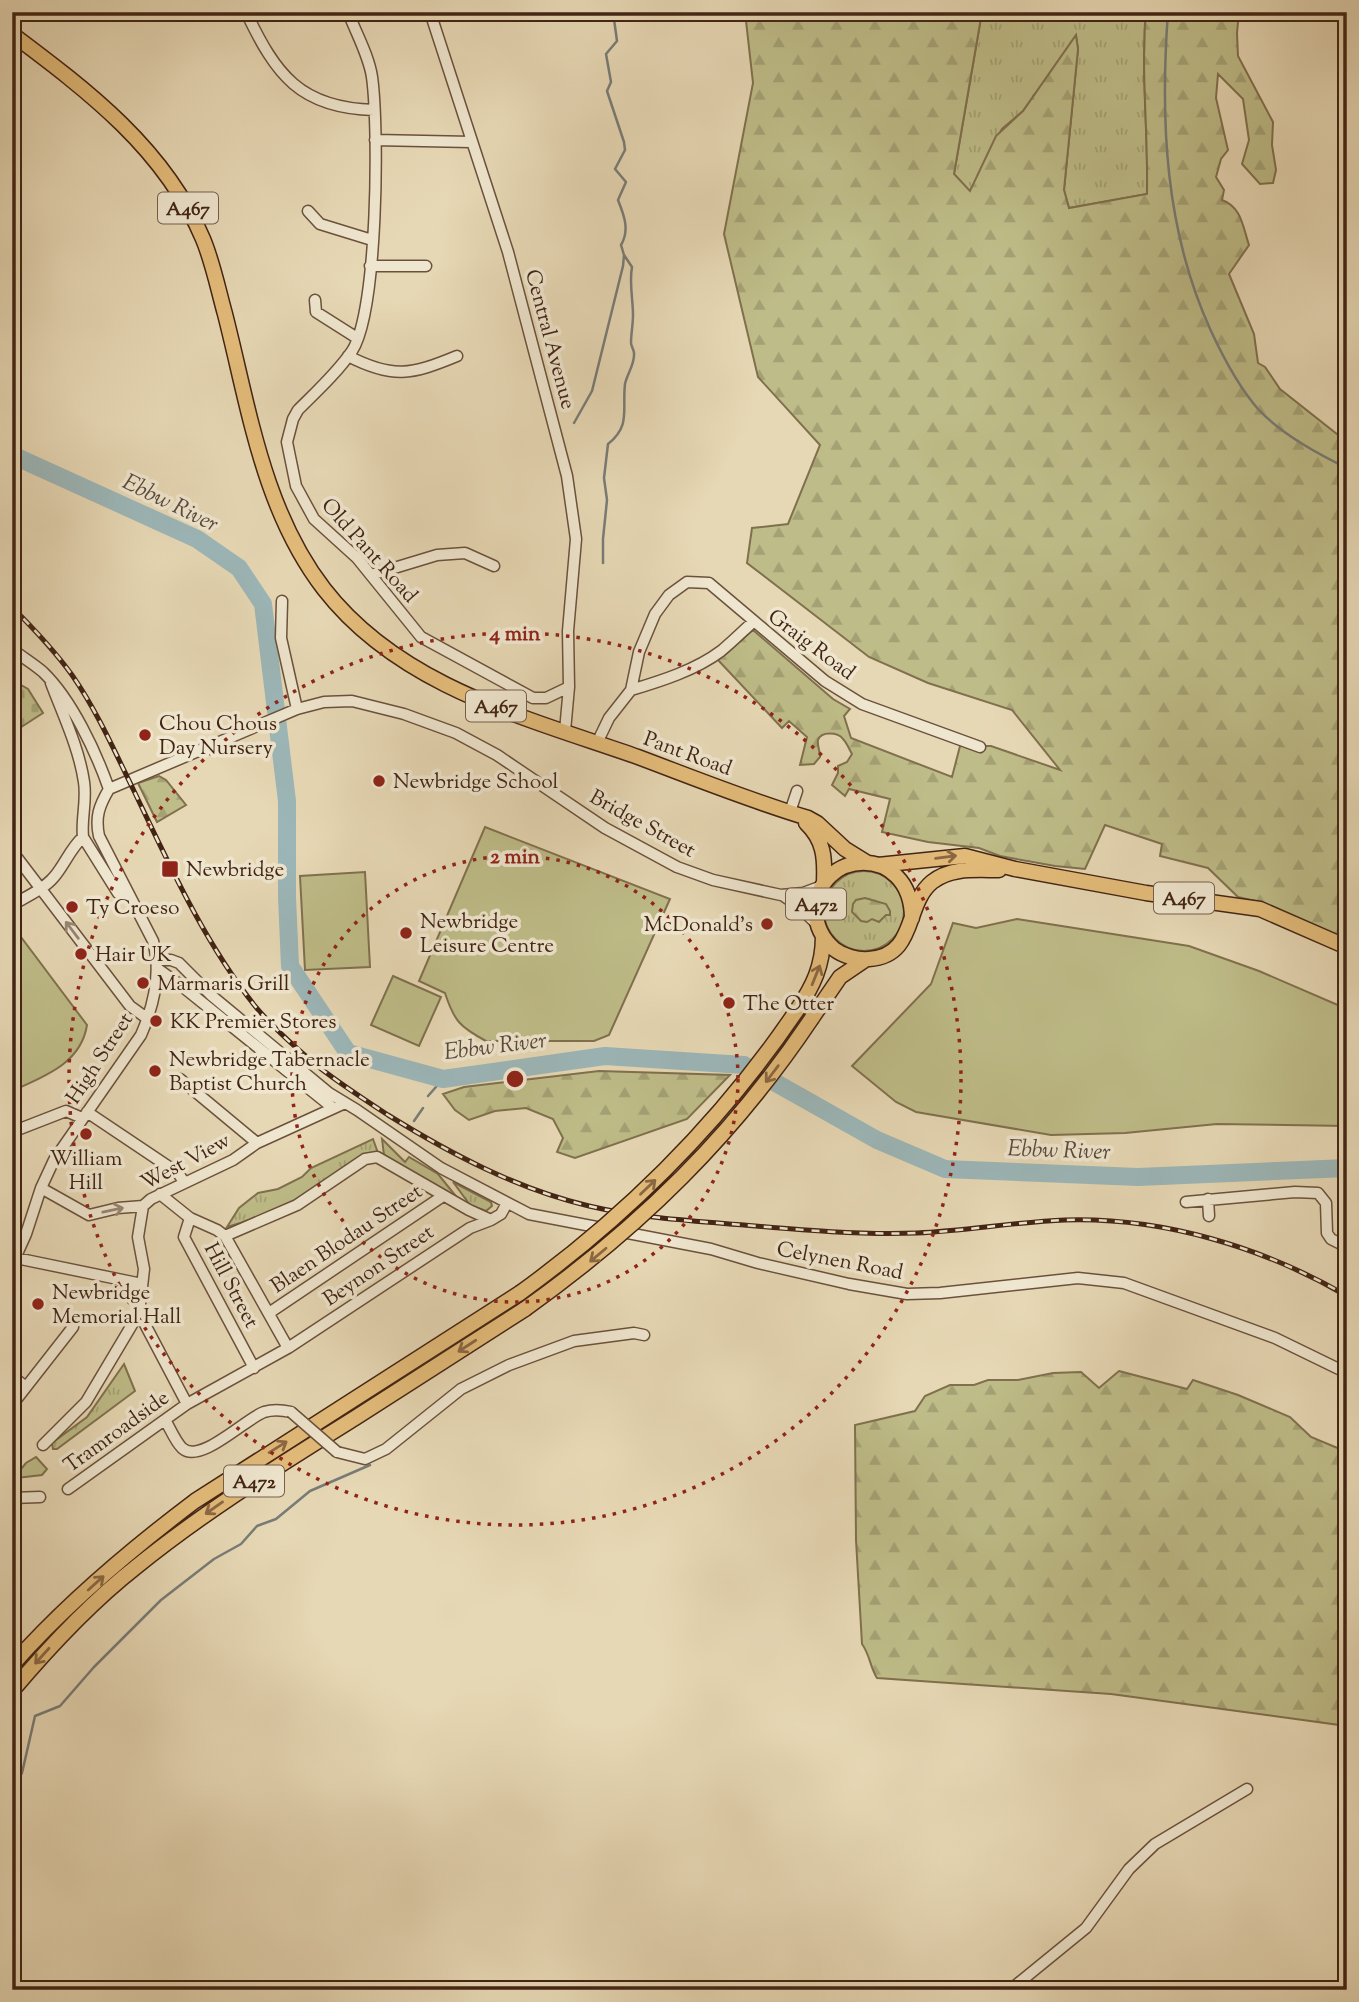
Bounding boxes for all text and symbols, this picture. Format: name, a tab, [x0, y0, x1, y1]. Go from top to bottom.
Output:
road number: A467	[158, 192, 218, 224]
street label: Central Avenue	[516, 266, 582, 413]
water label: Ebbw River	[116, 467, 224, 542]
street label: Old Pant Road	[313, 492, 424, 611]
street label: Graig Road	[761, 603, 861, 689]
text: 4 min	[489, 620, 541, 650]
road number: A467	[466, 691, 526, 722]
place label: Chou Chous Day Nursery	[159, 710, 277, 764]
street label: Pant Road	[639, 725, 736, 785]
marker: Chou Chous Day Nursery	[137, 727, 153, 743]
place label: Newbridge School	[393, 768, 559, 798]
marker: Newbridge School	[371, 773, 387, 789]
street label: Bridge Street	[583, 783, 701, 866]
text: 2 min	[490, 843, 541, 873]
one-way arrow	[934, 851, 957, 864]
place label: Newbridge	[186, 856, 284, 886]
marker: Newbridge	[160, 859, 180, 879]
road number: A467	[1154, 882, 1214, 914]
road number: A472	[786, 888, 846, 920]
place label: Ty Croeso	[86, 894, 179, 924]
marker: Ty Croeso	[64, 899, 80, 915]
place label: Newbridge Leisure Centre	[420, 908, 554, 962]
place label: McDonald's	[644, 911, 753, 941]
marker: McDonald's	[759, 916, 775, 932]
one-way arrow	[65, 921, 80, 940]
marker: Newbridge Leisure Centre	[398, 925, 414, 941]
place label: Hair UK	[95, 941, 172, 971]
marker: Hair UK	[73, 946, 89, 962]
one-way arrow	[811, 965, 824, 987]
place label: Marmaris Grill	[157, 970, 290, 1000]
marker: Marmaris Grill	[135, 975, 151, 991]
place label: The Otter	[743, 990, 834, 1020]
marker: The Otter	[721, 995, 737, 1011]
street label: High Street	[60, 1007, 142, 1111]
place label: KK Premier Stores	[170, 1008, 337, 1038]
marker: KK Premier Stores	[148, 1013, 164, 1029]
water label: Ebbw River	[442, 1025, 549, 1070]
place label: Newbridge Tabernacle Baptist Church	[169, 1046, 370, 1100]
marker: Newbridge Tabernacle Baptist Church	[147, 1063, 163, 1079]
one-way arrow	[765, 1064, 780, 1082]
centre of rings	[503, 1067, 527, 1091]
marker: William Hill	[78, 1126, 94, 1142]
street label: West View	[136, 1126, 236, 1199]
water label: Ebbw River	[1007, 1133, 1111, 1170]
place label: William Hill	[50, 1145, 122, 1199]
street label: Blaen Blodau Street	[265, 1178, 429, 1302]
one-way arrow	[639, 1179, 656, 1196]
one-way arrow	[101, 1202, 124, 1216]
street label: Beynon Street	[318, 1218, 441, 1315]
street label: Celynen Road	[774, 1235, 906, 1289]
street label: Hill Street	[195, 1238, 265, 1334]
one-way arrow	[589, 1247, 607, 1263]
place label: Newbridge Memorial Hall	[52, 1279, 181, 1333]
marker: Newbridge Memorial Hall	[30, 1296, 46, 1312]
one-way arrow	[458, 1339, 478, 1353]
street label: Tramroadside	[58, 1384, 176, 1481]
one-way arrow	[267, 1440, 287, 1454]
road number: A472	[224, 1466, 284, 1497]
one-way arrow	[205, 1501, 224, 1515]
one-way arrow	[87, 1575, 105, 1591]
one-way arrow	[34, 1647, 50, 1665]

